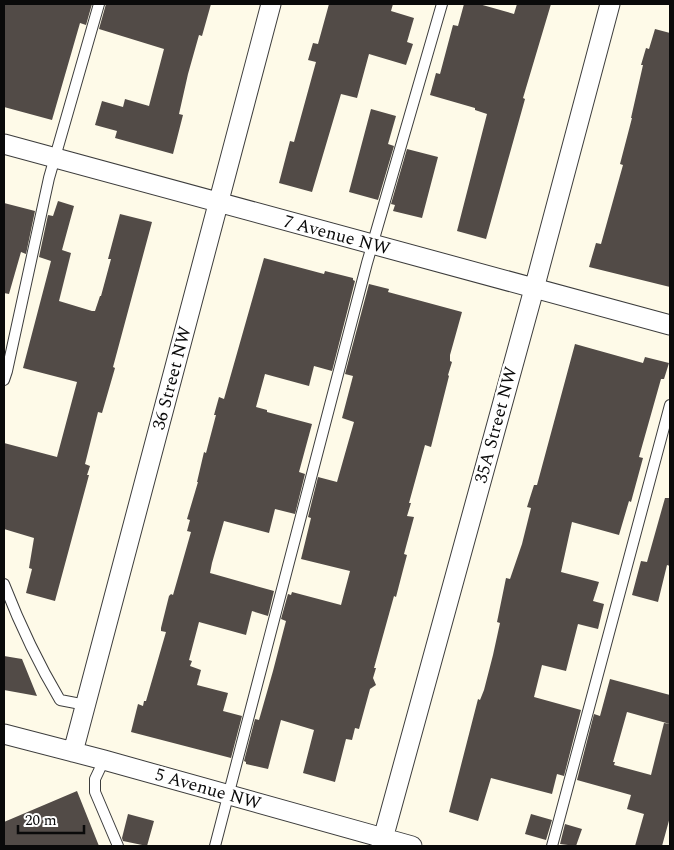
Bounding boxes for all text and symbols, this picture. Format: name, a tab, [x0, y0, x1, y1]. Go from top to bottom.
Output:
street label: 7 Avenue NW	[281, 208, 394, 262]
street label: 36 Street NW	[145, 323, 199, 433]
street label: 35A Street NW	[467, 363, 525, 486]
street label: 5 Avenue NW	[152, 761, 265, 817]
scale bar	[18, 802, 84, 834]
text: 20 m	[25, 809, 57, 832]

